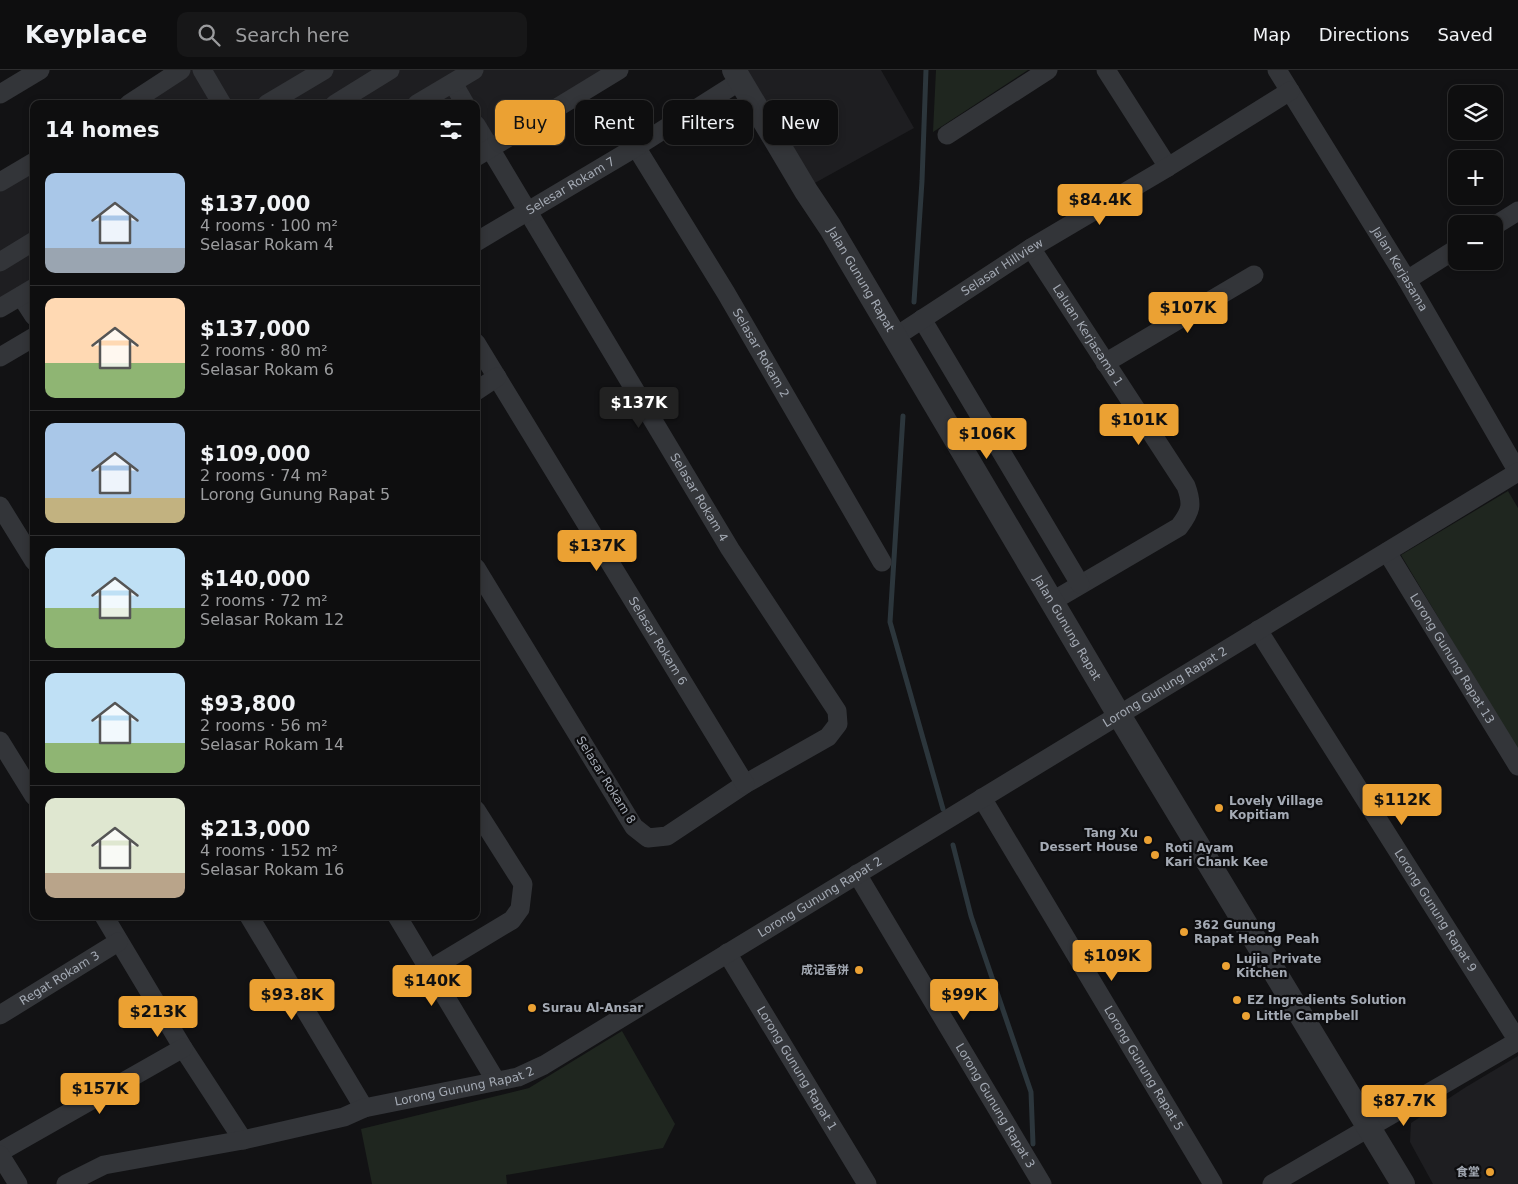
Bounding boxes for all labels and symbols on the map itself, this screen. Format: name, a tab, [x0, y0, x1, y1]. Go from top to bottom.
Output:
street label: Selesar Rokam 7	[524, 154, 617, 218]
pin: $84.4K	[1059, 184, 1141, 226]
street label: Jalan Gunung Rapat	[824, 224, 898, 335]
street label: Jalan Kerjasama	[1368, 224, 1431, 314]
street label: Selasar Hillview	[959, 235, 1046, 299]
street label: Laluan Kerjasama 1	[1050, 282, 1126, 389]
pin: $107K	[1153, 292, 1223, 334]
street label: Selasar Rokam 2	[730, 306, 792, 400]
pin: $137K	[604, 386, 674, 429]
pin: $101K	[1104, 404, 1174, 446]
pin: $106K	[952, 418, 1022, 460]
street label: Selasar Rokam 4	[667, 451, 731, 544]
pin: $137K	[562, 530, 632, 572]
street label: Jalan Gunung Rapat	[1030, 572, 1104, 683]
street label: Lorong Gunung Rapat 13	[1407, 591, 1497, 726]
street label: Selasar Rokam 6	[626, 594, 690, 688]
street label: Lorong Gunung Rapat 2	[1100, 644, 1230, 730]
street label: Selasar Rokam 8	[573, 734, 639, 826]
pin: $112K	[1367, 784, 1437, 826]
place label: Lovely Village Kopitiam	[1229, 794, 1323, 822]
marker: Lovely Village Kopitiam	[1213, 802, 1225, 814]
place label: Tang Xu Dessert House	[1040, 826, 1138, 854]
marker: Tang Xu Dessert House	[1142, 834, 1154, 846]
place label: Roti Ayam Kari Chank Kee	[1165, 841, 1268, 869]
street label: Lorong Gunung Rapat 9	[1391, 847, 1480, 975]
marker: Roti Ayam Kari Chank Kee	[1149, 849, 1161, 861]
street label: Lorong Gunung Rapat 2	[755, 854, 885, 940]
place label: 362 Gunung Rapat Heong Peah	[1194, 918, 1319, 946]
marker: 362 Gunung Rapat Heong Peah	[1178, 926, 1190, 938]
pin: $109K	[1077, 940, 1147, 982]
street label: Regat Rokam 3	[17, 948, 102, 1008]
place label: Lujia Private Kitchen	[1236, 952, 1321, 980]
marker: Lujia Private Kitchen	[1220, 960, 1232, 972]
place label: 成记香饼	[801, 963, 849, 977]
pin: $140K	[397, 964, 467, 1007]
marker: 成记香饼	[853, 964, 865, 976]
pin: $93.8K	[251, 978, 333, 1021]
pin: $99K	[934, 978, 994, 1021]
place label: EZ Ingredients Solution	[1247, 993, 1406, 1007]
marker: EZ Ingredients Solution	[1231, 994, 1243, 1006]
pin: $213K	[123, 996, 193, 1038]
place label: Surau Al-Ansar	[542, 1001, 643, 1015]
marker: Surau Al-Ansar	[526, 1002, 538, 1014]
street label: Lorong Gunung Rapat 5	[1101, 1003, 1186, 1133]
street label: Lorong Gunung Rapat 1	[754, 1004, 840, 1133]
place label: Little Campbell	[1256, 1009, 1359, 1023]
marker: Little Campbell	[1240, 1010, 1252, 1022]
street label: Lorong Gunung Rapat 3	[953, 1041, 1038, 1171]
street label: Lorong Gunung Rapat 2	[393, 1064, 536, 1109]
pin: $157K	[65, 1072, 135, 1115]
pin: $87.7K	[1363, 1084, 1445, 1127]
place label: 食堂	[1456, 1165, 1480, 1179]
marker: 食堂	[1484, 1166, 1496, 1178]

